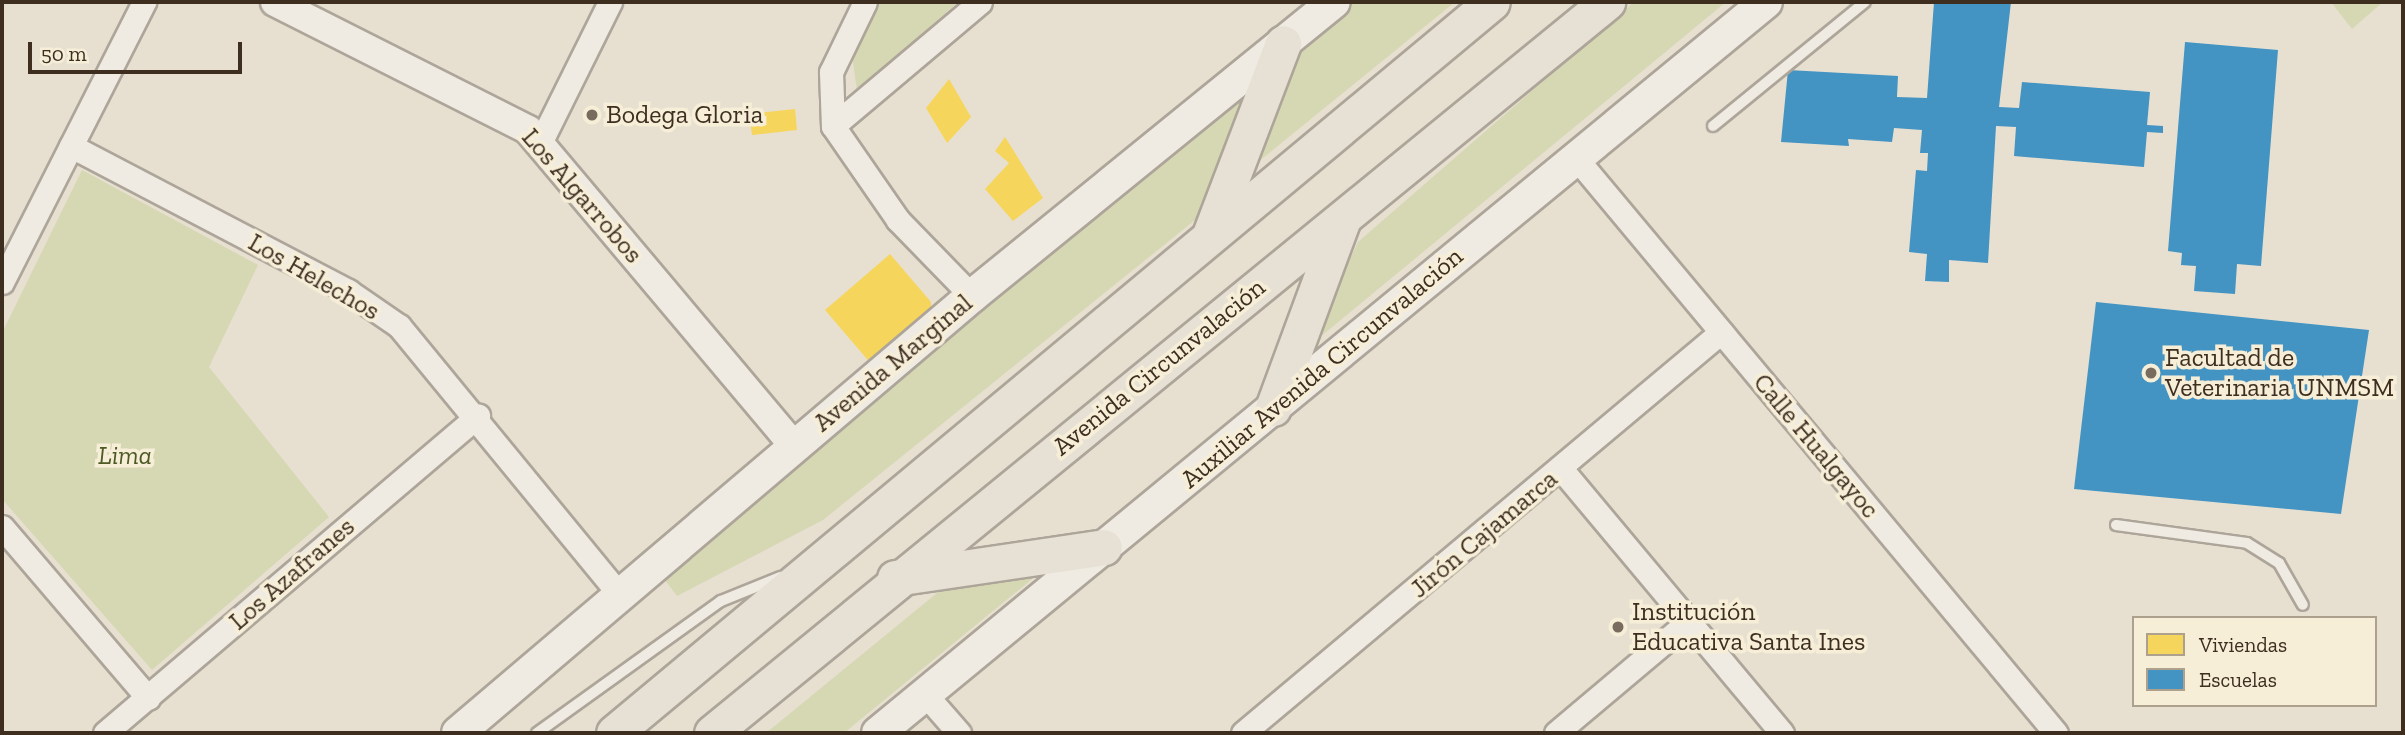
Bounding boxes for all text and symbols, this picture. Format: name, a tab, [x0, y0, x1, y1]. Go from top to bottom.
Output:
scale bar	[32, 28, 245, 72]
text: 50 m	[41, 41, 87, 66]
place label: Bodega Gloria	[606, 99, 763, 131]
marker: Bodega Gloria	[584, 107, 600, 123]
street label: Los Algarrobos	[515, 122, 649, 270]
street label: Los Helechos	[243, 227, 385, 327]
street label: Auxiliar Avenida Circunvalación	[1174, 241, 1470, 495]
street label: Avenida Circunvalación	[1046, 272, 1272, 462]
street label: Avenida Marginal	[807, 288, 979, 438]
place label: Facultad de Veterinaria UNMSM	[2165, 342, 2394, 404]
marker: Facultad de Veterinaria UNMSM	[2143, 365, 2159, 381]
street label: Calle Hualgayoc	[1747, 367, 1885, 525]
park label: Lima	[98, 440, 152, 472]
street label: Jirón Cajamarca	[1404, 463, 1564, 605]
street label: Los Azafranes	[223, 511, 361, 637]
place label: Institución Educativa Santa Ines	[1632, 596, 1865, 658]
legend	[2132, 616, 2377, 707]
marker: Institución Educativa Santa Ines	[1610, 619, 1626, 635]
text: Viviendas	[2199, 632, 2287, 657]
text: Escuelas	[2199, 667, 2277, 692]

